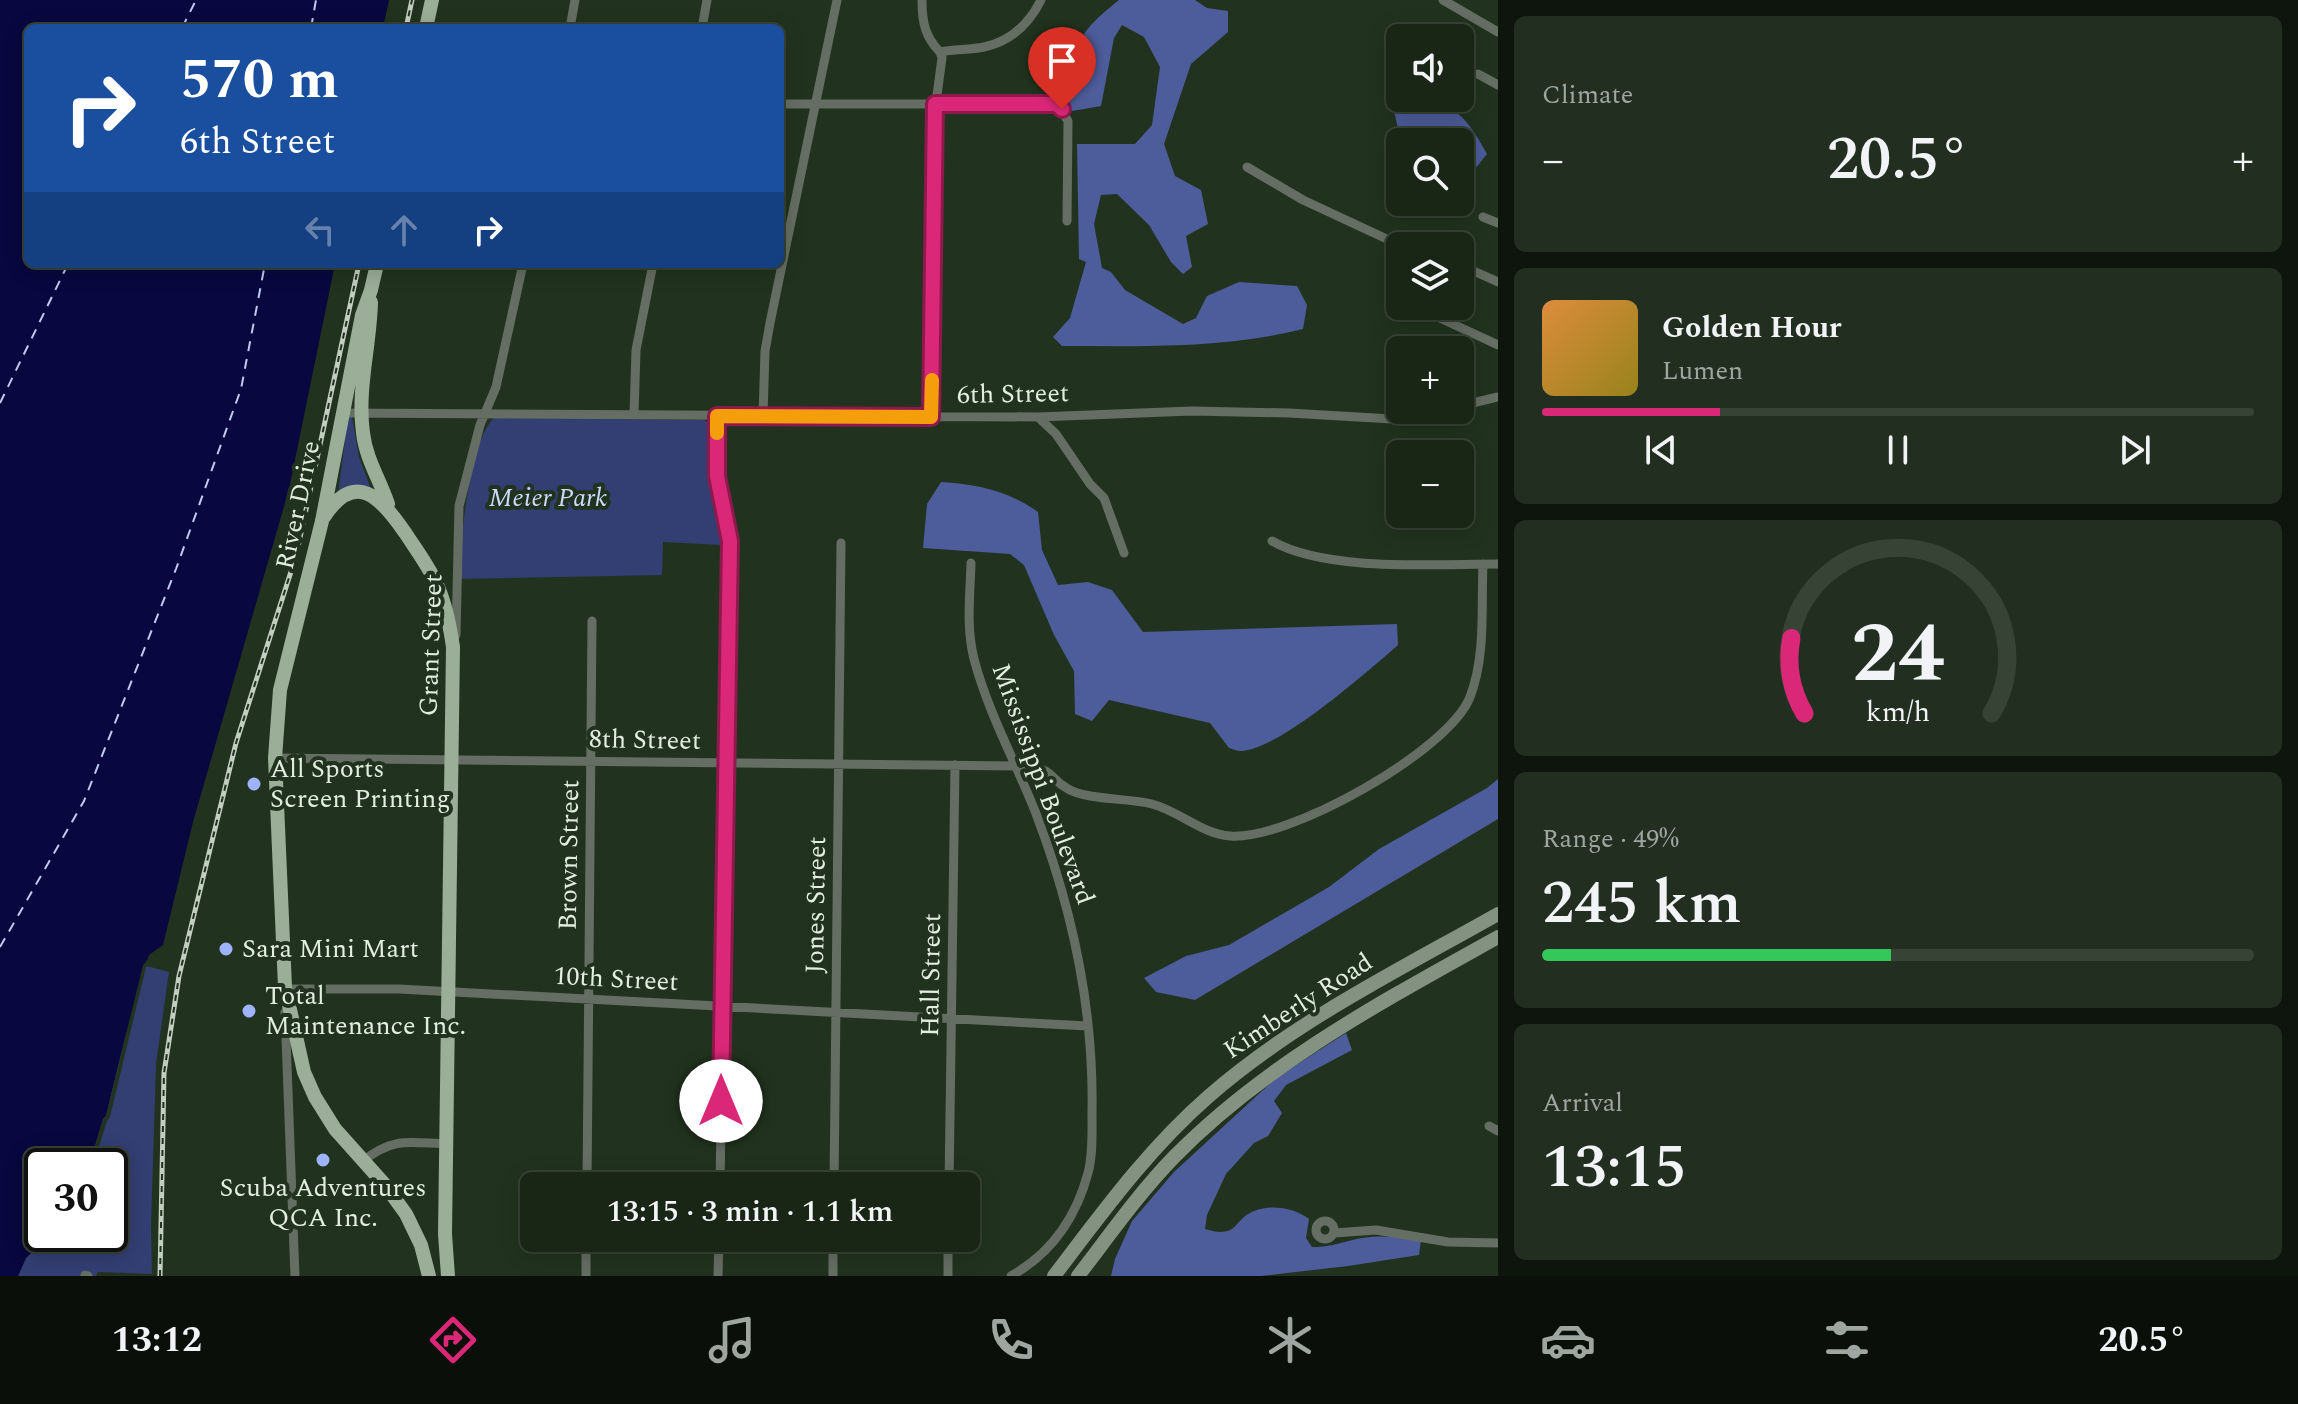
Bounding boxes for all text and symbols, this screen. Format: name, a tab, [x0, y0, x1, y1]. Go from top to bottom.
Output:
map controls	[1386, 24, 1474, 528]
button: sound	[1386, 24, 1474, 112]
pin	[1028, 27, 1096, 109]
text: 570 m	[180, 38, 339, 123]
icon: arrive	[1040, 39, 1084, 83]
icon: right	[48, 56, 152, 160]
text: Climate	[1542, 75, 1633, 115]
text: 20.5°	[1827, 114, 1969, 206]
text: 6th Street	[180, 115, 335, 170]
text: −	[1542, 127, 1564, 194]
text: +	[2232, 127, 2254, 194]
button: search	[1386, 128, 1474, 216]
icon: left	[298, 208, 342, 252]
icon: ahead	[382, 208, 426, 252]
icon: right	[466, 208, 510, 252]
button: layers	[1386, 232, 1474, 320]
text: Golden Hour	[1662, 305, 1842, 351]
button: +	[1386, 336, 1474, 424]
text: Lumen	[1662, 351, 1743, 391]
street label: 6th Street	[957, 373, 1069, 415]
icon: previous	[1639, 428, 1683, 472]
icon: pause	[1876, 428, 1920, 472]
icon: next	[2113, 428, 2157, 472]
street label: River Drive	[265, 437, 331, 573]
button: −	[1386, 440, 1474, 528]
park label: Meier Park	[489, 478, 607, 518]
street label: Grant Street	[409, 573, 453, 717]
text: 24	[1851, 592, 1945, 719]
street label: Mississippi Boulevard	[981, 658, 1105, 910]
text: km/h	[1866, 691, 1930, 734]
street label: 8th Street	[589, 719, 701, 761]
place label: All Sports Screen Printing	[270, 749, 450, 819]
marker: All Sports Screen Printing	[245, 775, 263, 793]
street label: Brown Street	[548, 779, 590, 931]
text: Range · 49%	[1542, 819, 1679, 859]
street label: Jones Street	[795, 836, 837, 974]
text: 245 km	[1542, 858, 1742, 950]
street label: Hall Street	[910, 913, 952, 1037]
place label: Sara Mini Mart	[242, 929, 419, 969]
marker: Sara Mini Mart	[217, 940, 235, 958]
street label: Kimberly Road	[1215, 943, 1381, 1069]
street label: 10th Street	[553, 956, 679, 1002]
place label: Total Maintenance Inc.	[265, 976, 466, 1046]
marker: Total Maintenance Inc.	[240, 1002, 258, 1020]
position arrow	[679, 1059, 763, 1143]
text: Arrival	[1542, 1083, 1623, 1123]
text: 13:15	[1542, 1122, 1686, 1214]
speed limit sign: 30	[24, 1148, 128, 1252]
marker: Scuba Adventures QCA Inc.	[314, 1151, 332, 1169]
place label: Scuba Adventures QCA Inc.	[220, 1168, 426, 1238]
text: 13:15 · 3 min · 1.1 km	[607, 1189, 893, 1235]
icon: directions	[425, 1312, 481, 1368]
icon: music	[704, 1312, 760, 1368]
icon: phone	[983, 1312, 1039, 1368]
icon: climate	[1262, 1312, 1318, 1368]
icon: car	[1540, 1312, 1596, 1368]
icon: filters	[1819, 1312, 1875, 1368]
text: 13:12	[111, 1313, 202, 1368]
text: 20.5°	[2098, 1313, 2186, 1368]

